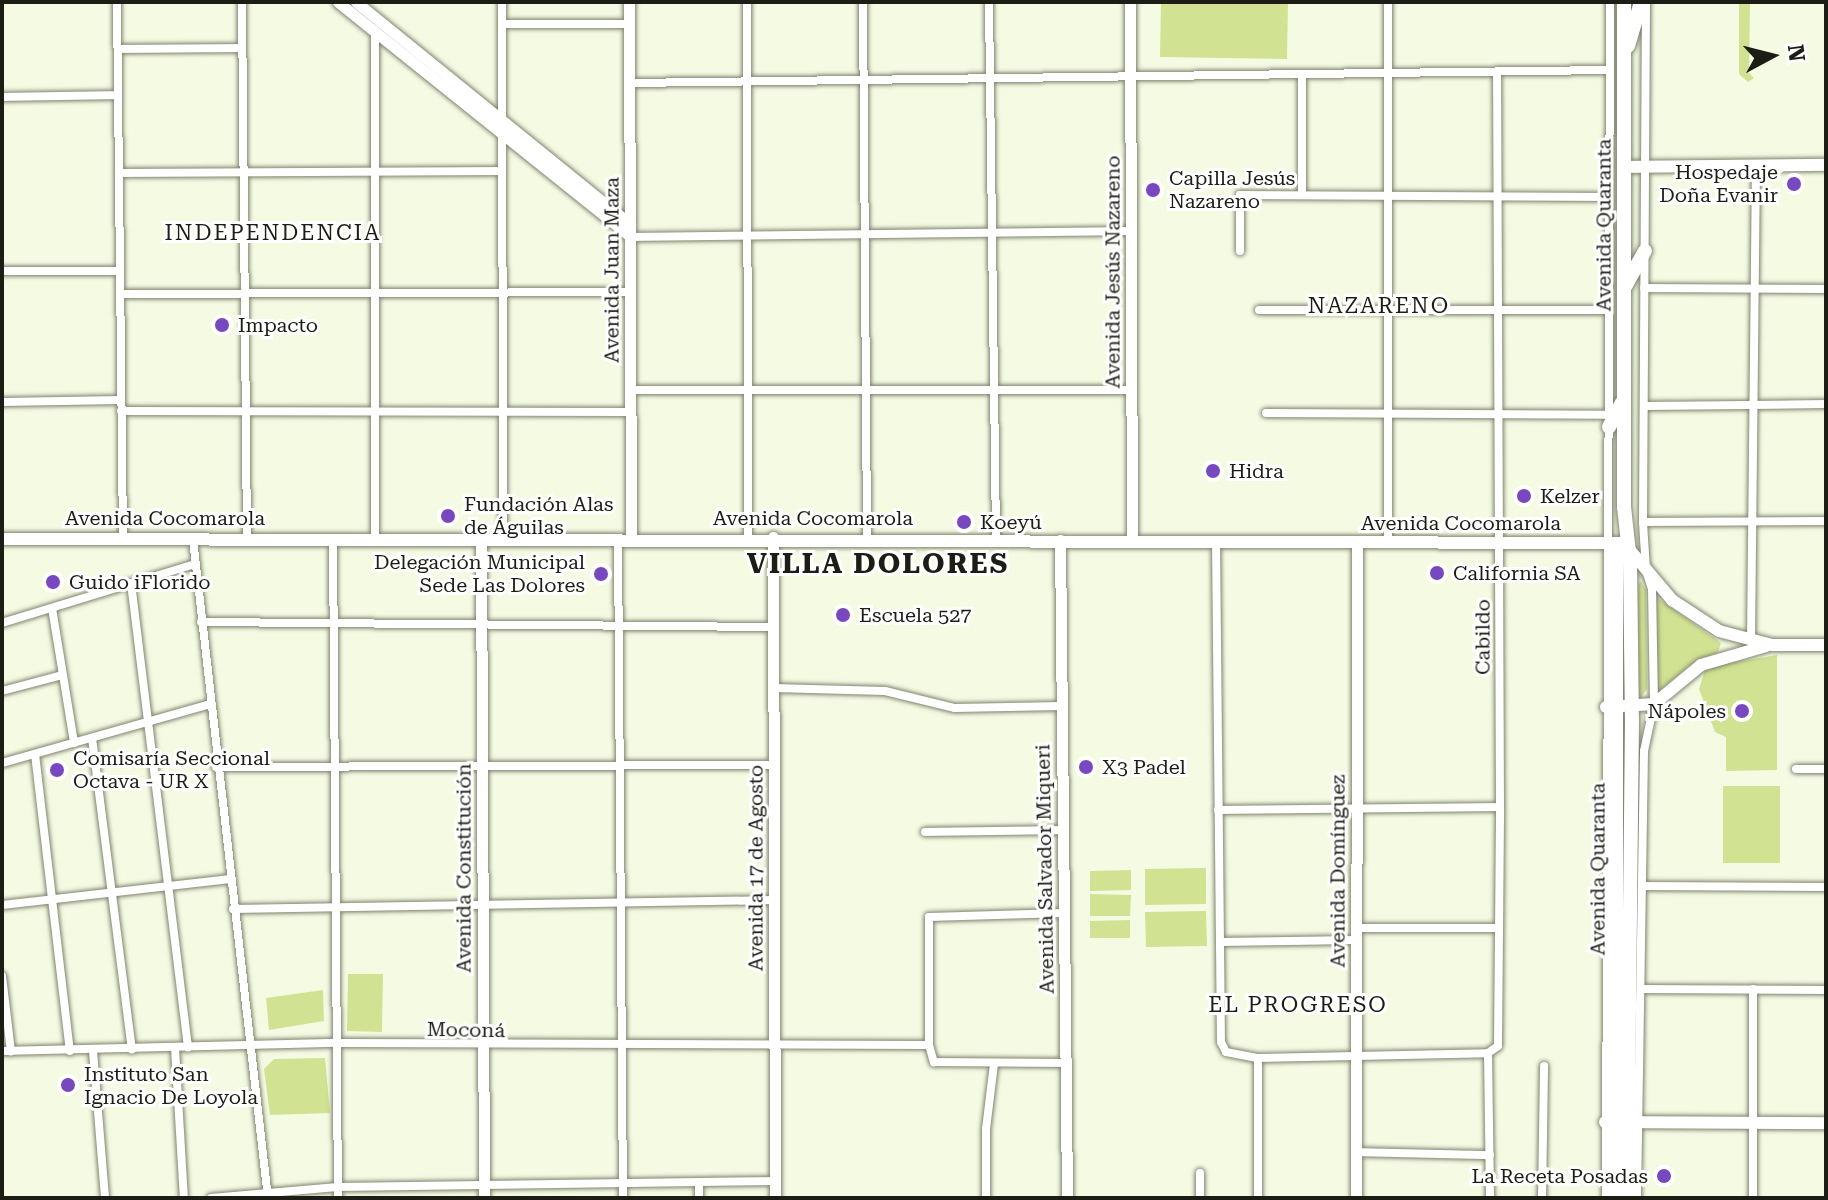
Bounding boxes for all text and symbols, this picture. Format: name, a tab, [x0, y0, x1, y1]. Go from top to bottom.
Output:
north arrow	[1732, 16, 1812, 96]
text: N	[1783, 43, 1810, 63]
street label: Avenida Quaranta	[1592, 139, 1616, 311]
street label: Avenida Jesús Nazareno	[1101, 156, 1125, 388]
place label: Hospedaje Doña Evanir	[1659, 160, 1778, 207]
place label: Capilla Jesús Nazareno	[1169, 166, 1295, 213]
marker: Hospedaje Doña Evanir	[1785, 175, 1803, 193]
street label: Avenida Juan Maza	[600, 177, 624, 363]
marker: Capilla Jesús Nazareno	[1144, 181, 1162, 199]
district label: INDEPENDENCIA	[165, 220, 381, 246]
district label: NAZARENO	[1308, 293, 1450, 319]
place label: Impacto	[238, 313, 318, 337]
marker: Impacto	[213, 316, 231, 334]
place label: Hidra	[1229, 459, 1284, 483]
marker: Hidra	[1204, 462, 1222, 480]
place label: Kelzer	[1540, 484, 1600, 508]
marker: Kelzer	[1515, 487, 1533, 505]
place label: Fundación Alas de Águilas	[464, 492, 613, 539]
street label: Avenida Cocomarola	[65, 506, 265, 530]
street label: Avenida Cocomarola	[713, 506, 913, 530]
marker: Fundación Alas de Águilas	[439, 507, 457, 525]
place label: Koeyú	[980, 510, 1042, 534]
street label: Avenida Cocomarola	[1361, 511, 1561, 535]
marker: Koeyú	[955, 513, 973, 531]
district label: VILLA DOLORES	[747, 547, 1009, 581]
place label: Delegación Municipal Sede Las Dolores	[374, 550, 585, 597]
place label: California SA	[1453, 561, 1580, 585]
marker: California SA	[1428, 564, 1446, 582]
marker: Delegación Municipal Sede Las Dolores	[592, 565, 610, 583]
place label: Guido iFlorido	[69, 570, 211, 594]
marker: Guido iFlorido	[44, 573, 62, 591]
street label: Cabildo	[1471, 599, 1495, 675]
place label: Escuela 527	[859, 603, 972, 627]
marker: Escuela 527	[834, 606, 852, 624]
place label: Nápoles	[1647, 699, 1726, 723]
marker: Nápoles	[1733, 702, 1751, 720]
street label: Avenida Salvador Miqueri	[1031, 744, 1059, 994]
place label: Comisaría Seccional Octava - UR X	[73, 746, 270, 793]
place label: X3 Padel	[1102, 755, 1186, 779]
marker: X3 Padel	[1077, 758, 1095, 776]
marker: Comisaría Seccional Octava - UR X	[48, 761, 66, 779]
street label: Avenida Constitución	[452, 763, 476, 973]
street label: Avenida 17 de Agosto	[744, 765, 768, 971]
street label: Avenida Domínguez	[1326, 774, 1350, 968]
street label: Avenida Quaranta	[1586, 783, 1610, 955]
district label: EL PROGRESO	[1208, 992, 1388, 1018]
street label: Moconá	[427, 1017, 505, 1043]
place label: Instituto San Ignacio De Loyola	[84, 1062, 258, 1109]
marker: Instituto San Ignacio De Loyola	[59, 1076, 77, 1094]
place label: La Receta Posadas	[1472, 1164, 1648, 1188]
marker: La Receta Posadas	[1655, 1167, 1673, 1185]

